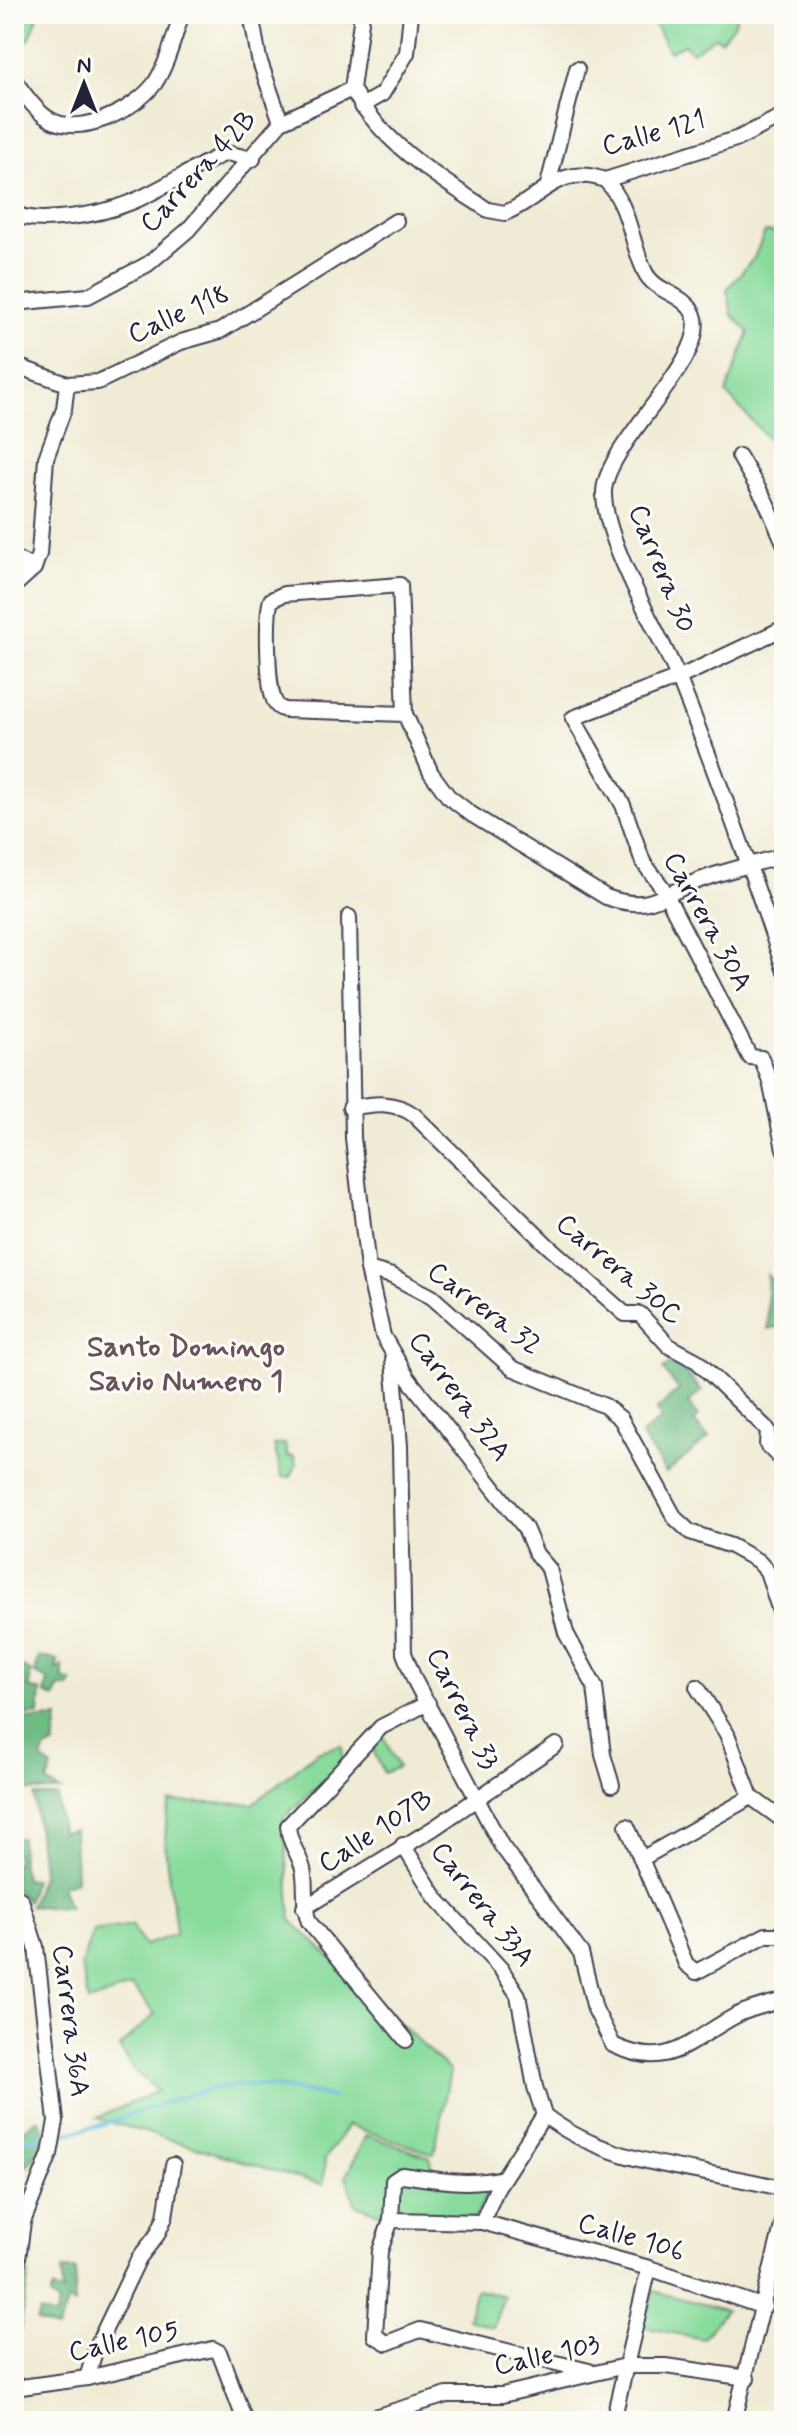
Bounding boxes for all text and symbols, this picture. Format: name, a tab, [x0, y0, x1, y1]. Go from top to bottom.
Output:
north arrow	[44, 44, 124, 124]
text: N	[77, 52, 91, 80]
street label: Carrera 42B	[132, 102, 266, 242]
street label: Calle 121	[598, 102, 710, 166]
street label: Calle 118	[122, 276, 236, 354]
street label: Carrera 30	[618, 499, 704, 639]
street label: Carrera 30A	[654, 846, 760, 998]
street label: Carrera 30C	[548, 1206, 691, 1334]
street label: Carrera 32	[419, 1254, 549, 1364]
street label: Carrera 32A	[399, 1324, 519, 1470]
district label: Santo Domingo Savio Numero 1	[87, 1328, 285, 1401]
street label: Carrera 33	[417, 1642, 508, 1776]
street label: Calle 107B	[312, 1781, 440, 1883]
street label: Carrera 33A	[421, 1835, 543, 1975]
street label: Carrera 36A	[42, 1943, 98, 2099]
street label: Calle 106	[573, 2205, 689, 2271]
street label: Calle 105	[65, 2312, 183, 2372]
street label: Calle 103	[490, 2327, 604, 2385]

